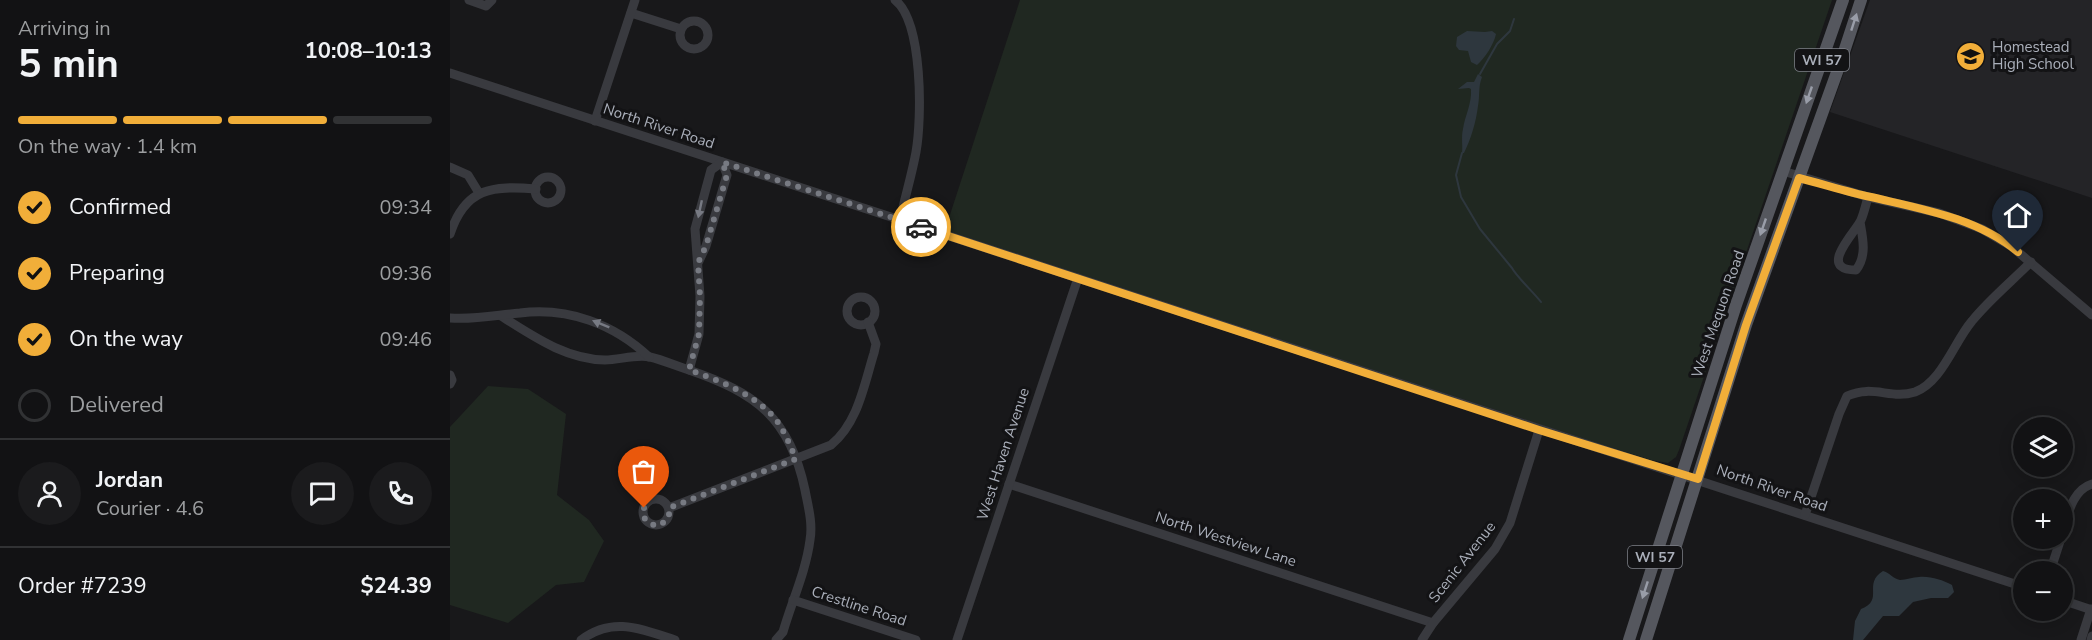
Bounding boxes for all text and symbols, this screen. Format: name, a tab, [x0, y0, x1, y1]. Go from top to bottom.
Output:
one-way arrow	[1849, 13, 1859, 31]
text: Arriving in	[18, 15, 111, 42]
text: 10:08–10:13	[304, 36, 432, 66]
place label: Homestead High School	[1992, 37, 2074, 74]
text: 5 min	[18, 38, 119, 91]
school or university icon: Homestead High School	[1955, 40, 1987, 72]
road number: WI 57	[1795, 49, 1849, 71]
one-way arrow	[1804, 86, 1814, 104]
street label: North River Road	[601, 99, 717, 153]
text: On the way · 1.4 km	[18, 133, 197, 160]
pin	[1992, 190, 2043, 252]
icon: check	[18, 191, 51, 224]
text: Confirmed	[69, 192, 171, 222]
text: 09:34	[379, 194, 432, 221]
courier	[891, 197, 951, 257]
icon: home	[2001, 199, 2034, 232]
one-way arrow	[694, 200, 704, 218]
icon: car	[905, 211, 938, 244]
one-way arrow	[1758, 218, 1768, 236]
street label: West Mequon Road	[1687, 248, 1749, 380]
icon: check	[18, 257, 51, 290]
text: Preparing	[69, 258, 165, 288]
text: 09:36	[379, 260, 432, 287]
one-way arrow	[591, 319, 609, 329]
icon: check	[18, 323, 51, 356]
text: On the way	[69, 324, 183, 354]
text: 09:46	[379, 326, 432, 353]
street label: West Haven Avenue	[972, 385, 1034, 523]
text: Delivered	[69, 390, 164, 420]
map controls	[2013, 417, 2073, 621]
button: layers	[2013, 417, 2073, 477]
pin	[618, 446, 669, 508]
icon: bag	[627, 455, 660, 488]
street label: North River Road	[1714, 460, 1830, 516]
button: person	[18, 462, 81, 525]
button: chat	[291, 462, 354, 525]
button: phone	[369, 462, 432, 525]
text: Jordan	[96, 465, 163, 495]
button: +	[2013, 489, 2073, 549]
text: Courier · 4.6	[96, 495, 204, 522]
street label: North Westview Lane	[1153, 507, 1299, 571]
street label: Scenic Avenue	[1424, 517, 1500, 607]
road number: WI 57	[1628, 546, 1682, 568]
button: −	[2013, 561, 2073, 621]
text: Order #7239	[18, 571, 147, 601]
text: $24.39	[361, 571, 432, 601]
street label: Crestline Road	[809, 581, 909, 631]
one-way arrow	[1639, 581, 1649, 599]

